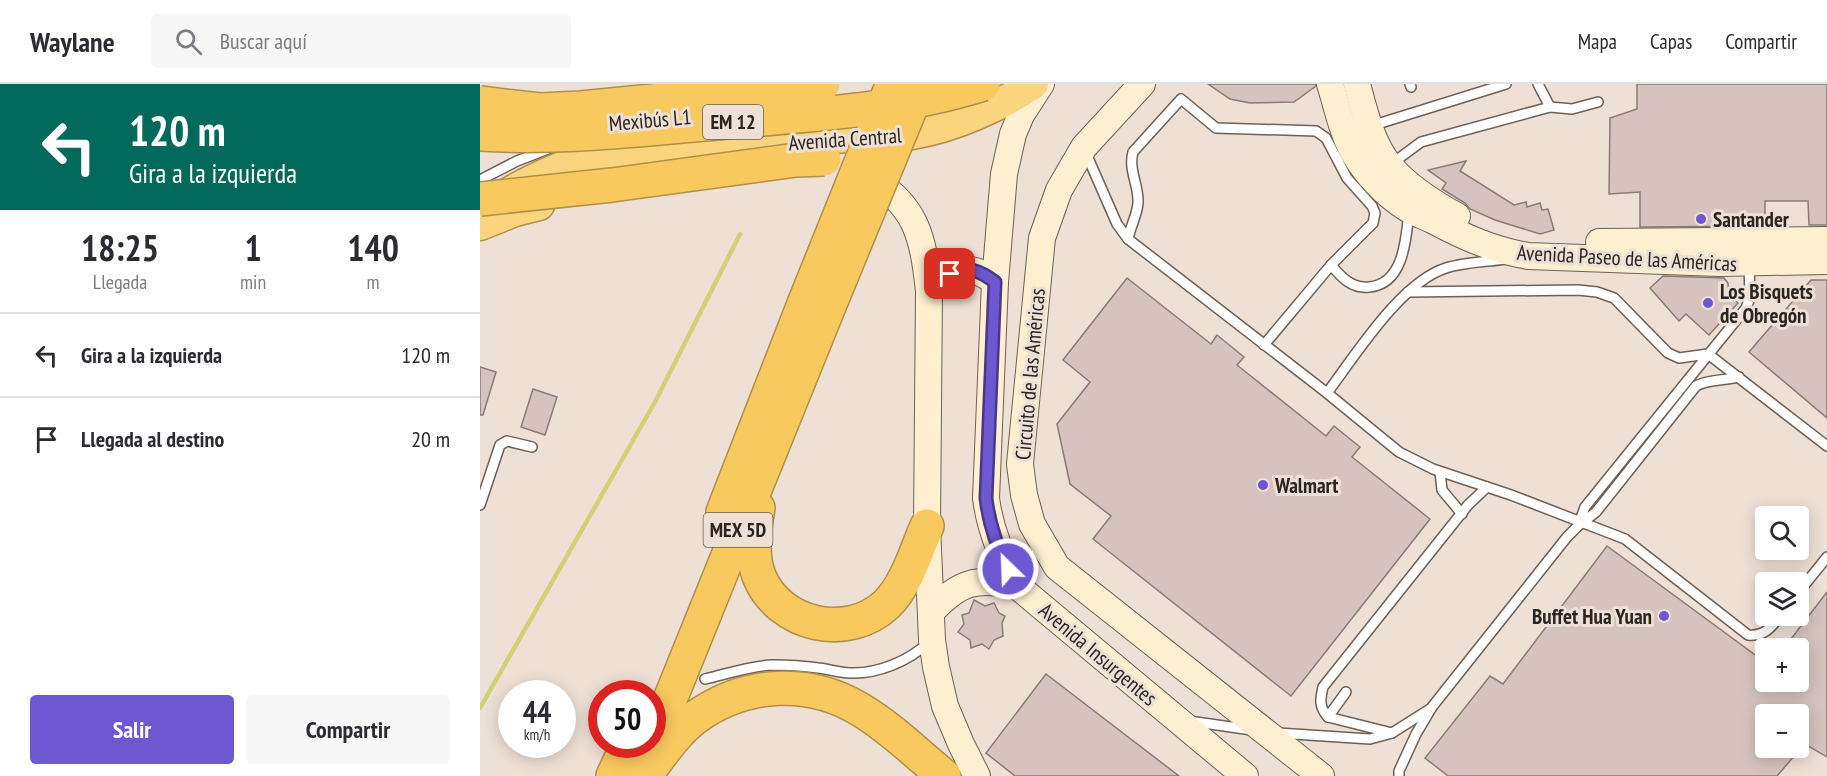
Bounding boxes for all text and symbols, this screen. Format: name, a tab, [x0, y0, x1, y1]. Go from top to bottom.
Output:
search box	[151, 14, 571, 68]
text: Waylane	[30, 23, 115, 60]
icon: search	[172, 25, 205, 58]
text: Buscar aquí	[220, 27, 307, 55]
text: Mapa	[1578, 28, 1617, 55]
text: Capas	[1650, 28, 1692, 55]
text: Compartir	[1725, 28, 1797, 55]
text: 120 m	[129, 103, 226, 158]
street label: Mexibús L1	[608, 103, 692, 137]
road number: EM 12	[703, 105, 763, 139]
icon: left	[30, 108, 108, 186]
street label: Avenida Central	[787, 122, 903, 156]
text: Gira a la izquierda	[129, 156, 297, 190]
place label: Santander	[1713, 206, 1790, 233]
marker: Santander	[1694, 212, 1708, 226]
text: 18:25	[81, 224, 159, 271]
text: 1	[244, 224, 262, 271]
text: 140	[347, 224, 399, 271]
street label: Avenida Paseo de las Américas	[1516, 239, 1738, 277]
pin	[924, 248, 975, 299]
icon: arrive	[933, 257, 966, 290]
text: Llegada	[93, 269, 147, 295]
text: min	[240, 269, 266, 295]
text: m	[367, 269, 380, 295]
place label: Los Bisquets de Obregón	[1720, 278, 1813, 329]
street label: Circuito de las Américas	[1009, 287, 1051, 461]
marker: Los Bisquets de Obregón	[1701, 296, 1715, 310]
icon: left	[30, 339, 63, 372]
text: Gira a la izquierda	[81, 341, 222, 369]
text: 120 m	[401, 341, 450, 369]
icon: arrive	[30, 423, 63, 456]
text: Llegada al destino	[81, 425, 224, 453]
text: 20 m	[411, 425, 450, 453]
place label: Walmart	[1274, 472, 1338, 499]
marker: Walmart	[1256, 478, 1270, 492]
map controls	[1755, 506, 1809, 758]
button: search	[1755, 506, 1809, 560]
road number: MEX 5D	[704, 513, 772, 547]
position arrow	[976, 537, 1040, 601]
button: layers	[1755, 572, 1809, 626]
street label: Avenida Insurgentes	[1033, 597, 1163, 711]
place label: Buffet Hua Yuan	[1532, 603, 1652, 630]
marker: Buffet Hua Yuan	[1657, 609, 1671, 623]
button: +	[1755, 638, 1809, 692]
speed limit sign: 50	[588, 680, 666, 758]
text: 44	[523, 692, 551, 731]
button: Salir	[30, 695, 234, 764]
button: Compartir	[246, 695, 450, 764]
button: −	[1755, 704, 1809, 758]
text: km/h	[524, 725, 550, 744]

